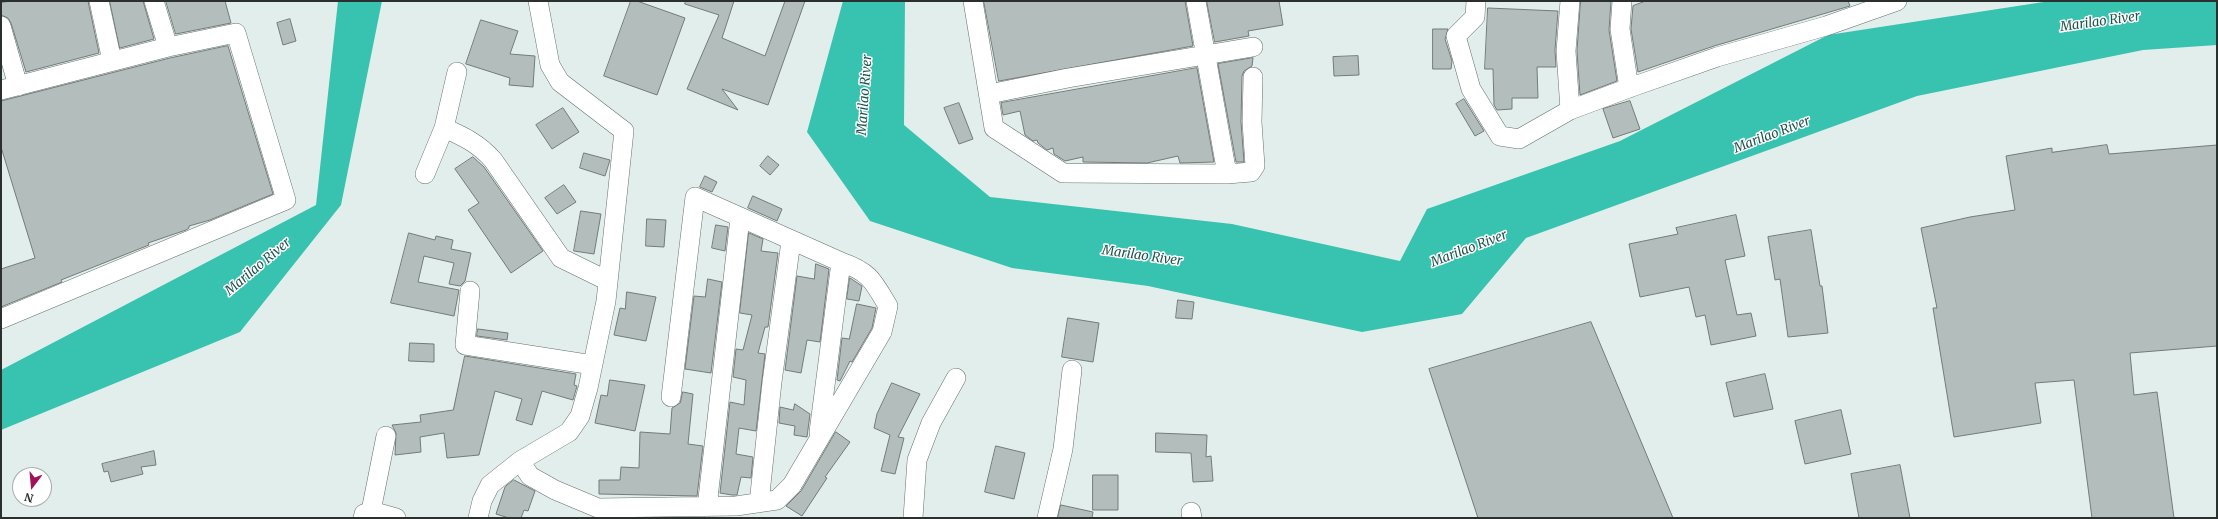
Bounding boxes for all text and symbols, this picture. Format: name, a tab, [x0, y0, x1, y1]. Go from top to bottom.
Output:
water label: Marilao River	[2059, 9, 2141, 35]
water label: Marilao River	[854, 54, 876, 136]
water label: Marilao River	[1732, 113, 1812, 157]
water label: Marilao River	[1429, 227, 1509, 271]
water label: Marilao River	[222, 235, 294, 299]
water label: Marilao River	[1101, 243, 1183, 269]
north arrow	[12, 467, 52, 507]
text: N	[23, 490, 35, 506]

